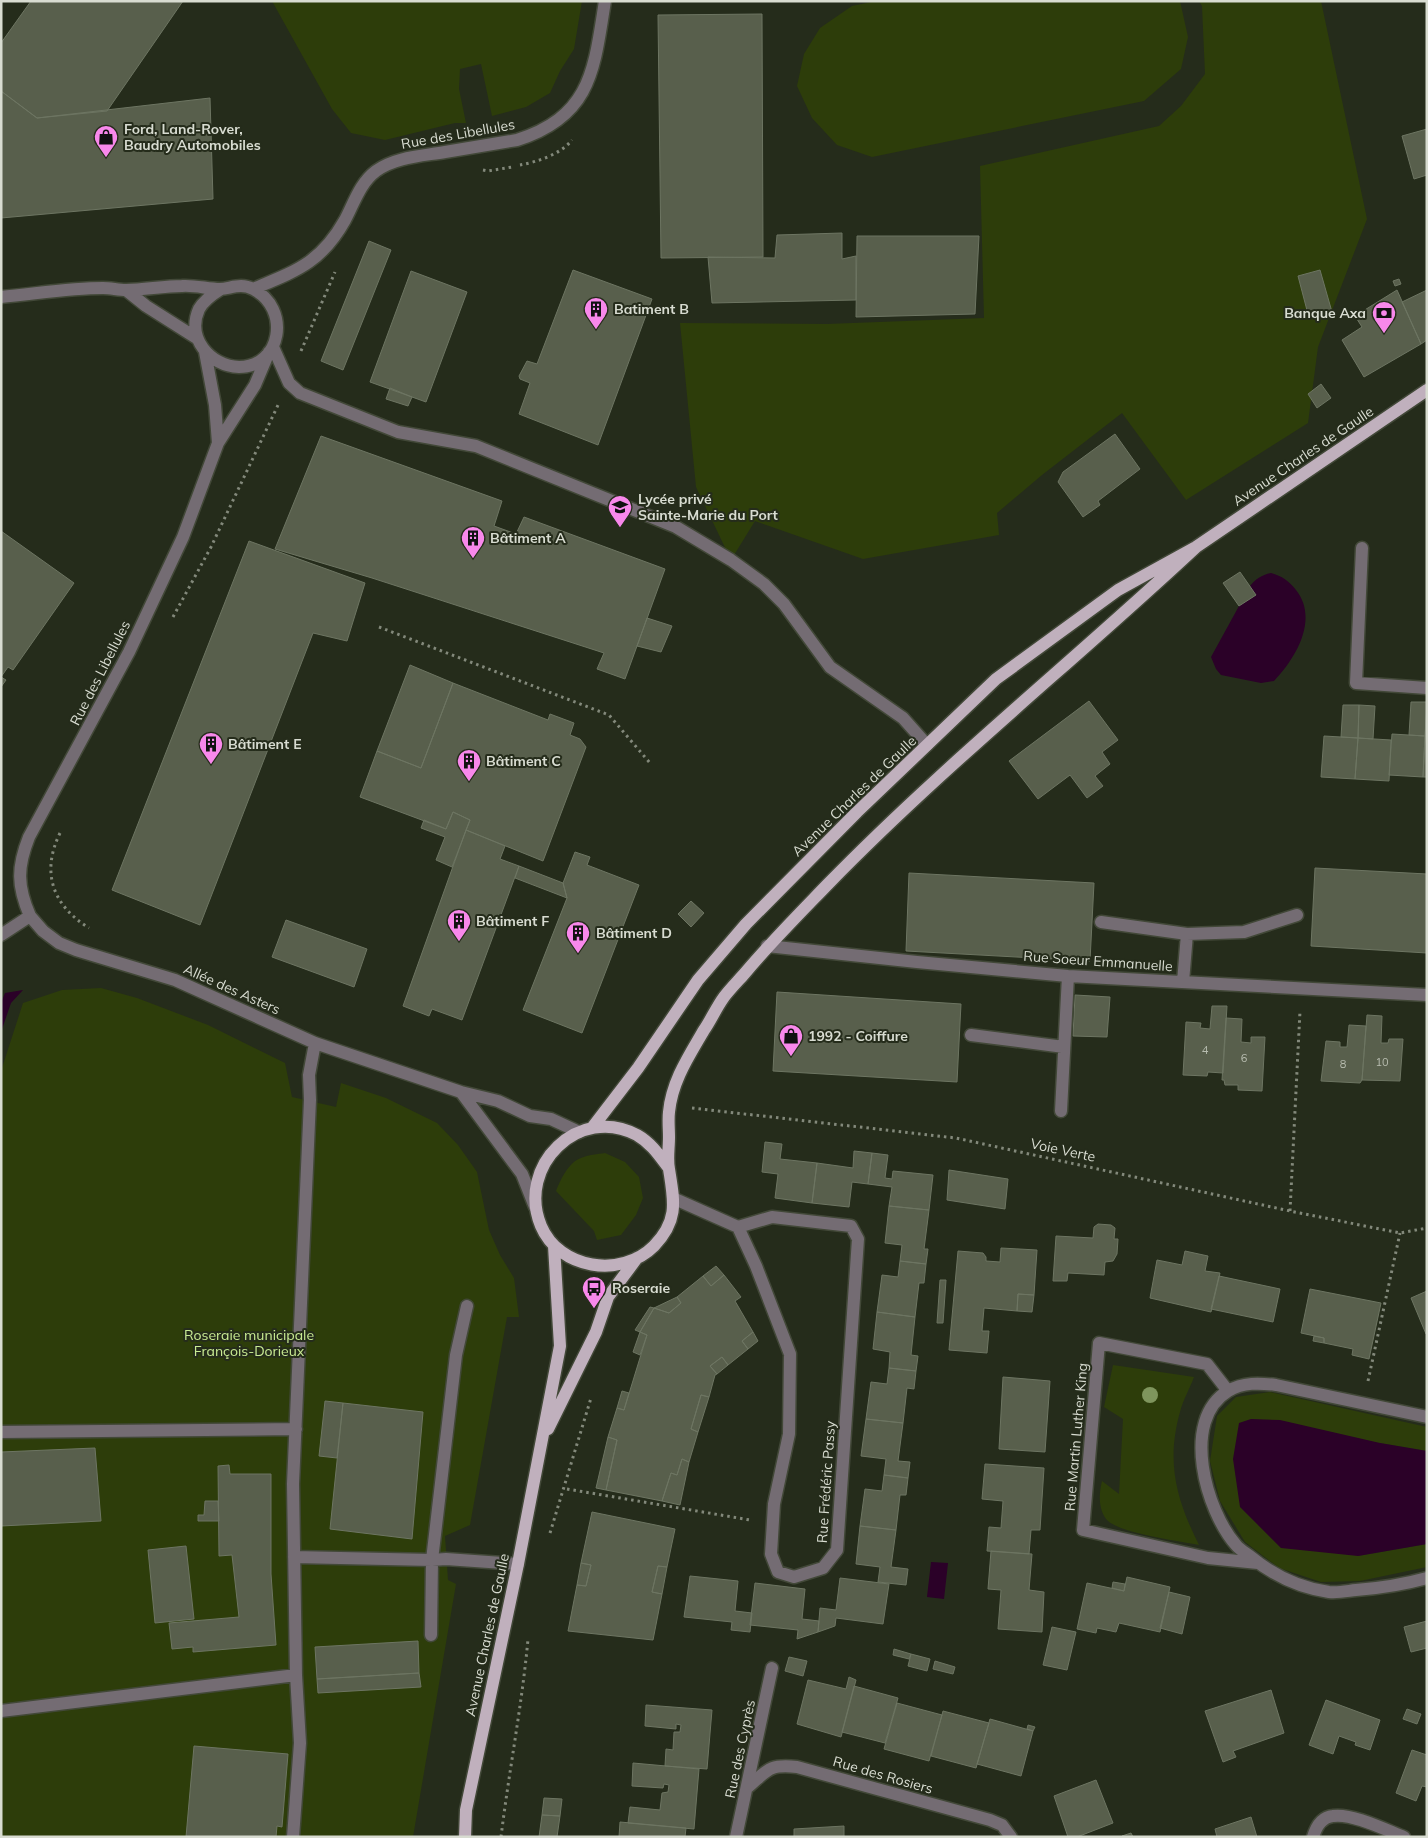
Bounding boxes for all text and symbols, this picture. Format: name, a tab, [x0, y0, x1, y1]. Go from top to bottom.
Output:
street label: Rue des Libellules	[400, 115, 516, 153]
place label: Ford, Land-Rover, Baudry Automobiles	[124, 120, 261, 154]
shop icon: Ford, Land-Rover, Baudry Automobiles	[93, 124, 119, 158]
building icon: Batiment B	[583, 296, 609, 330]
place label: Batiment B	[614, 300, 689, 318]
bank icon: Banque Axa	[1371, 300, 1397, 334]
place label: Banque Axa	[1284, 304, 1366, 322]
street label: Avenue Charles de Gaulle	[1229, 402, 1377, 510]
place label: Lycée privé Sainte-Marie du Port	[638, 490, 779, 524]
school or university icon: Lycée privé Sainte-Marie du Port	[607, 494, 633, 528]
building icon: Bâtiment A	[460, 525, 486, 559]
place label: Bâtiment A	[490, 529, 566, 547]
street label: Rue des Libellules	[66, 618, 134, 728]
building icon: Bâtiment E	[198, 731, 224, 765]
street label: Avenue Charles de Gaulle	[788, 732, 920, 860]
place label: Bâtiment E	[228, 735, 301, 753]
building icon: Bâtiment C	[456, 748, 482, 782]
place label: Bâtiment C	[486, 752, 561, 770]
building icon: Bâtiment F	[446, 908, 472, 942]
place label: Bâtiment F	[476, 912, 549, 930]
building icon: Bâtiment D	[565, 920, 591, 954]
place label: Bâtiment D	[596, 924, 672, 942]
street label: Rue Soeur Emmanuelle	[1023, 947, 1173, 975]
street label: Allée des Asters	[181, 960, 283, 1018]
shop icon: 1992 - Coiffure	[778, 1023, 804, 1057]
place label: 1992 - Coiffure	[808, 1027, 908, 1045]
house number: 4	[1202, 1043, 1209, 1057]
house number: 6	[1241, 1051, 1248, 1065]
house number: 10	[1375, 1055, 1389, 1069]
house number: 8	[1340, 1057, 1347, 1071]
street label: Voie Verte	[1029, 1134, 1097, 1166]
bus stop icon: Roseraie	[581, 1275, 607, 1309]
place label: Roseraie	[612, 1279, 670, 1297]
park label: Roseraie municipale François-Dorieux	[184, 1326, 314, 1360]
street label: Rue Martin Luther King	[1061, 1362, 1091, 1512]
street label: Rue Frédéric Passy	[813, 1420, 839, 1544]
street label: Avenue Charles de Gaulle	[461, 1552, 513, 1718]
street label: Rue des Cyprès	[721, 1698, 759, 1800]
street label: Rue des Rosiers	[831, 1752, 935, 1798]

